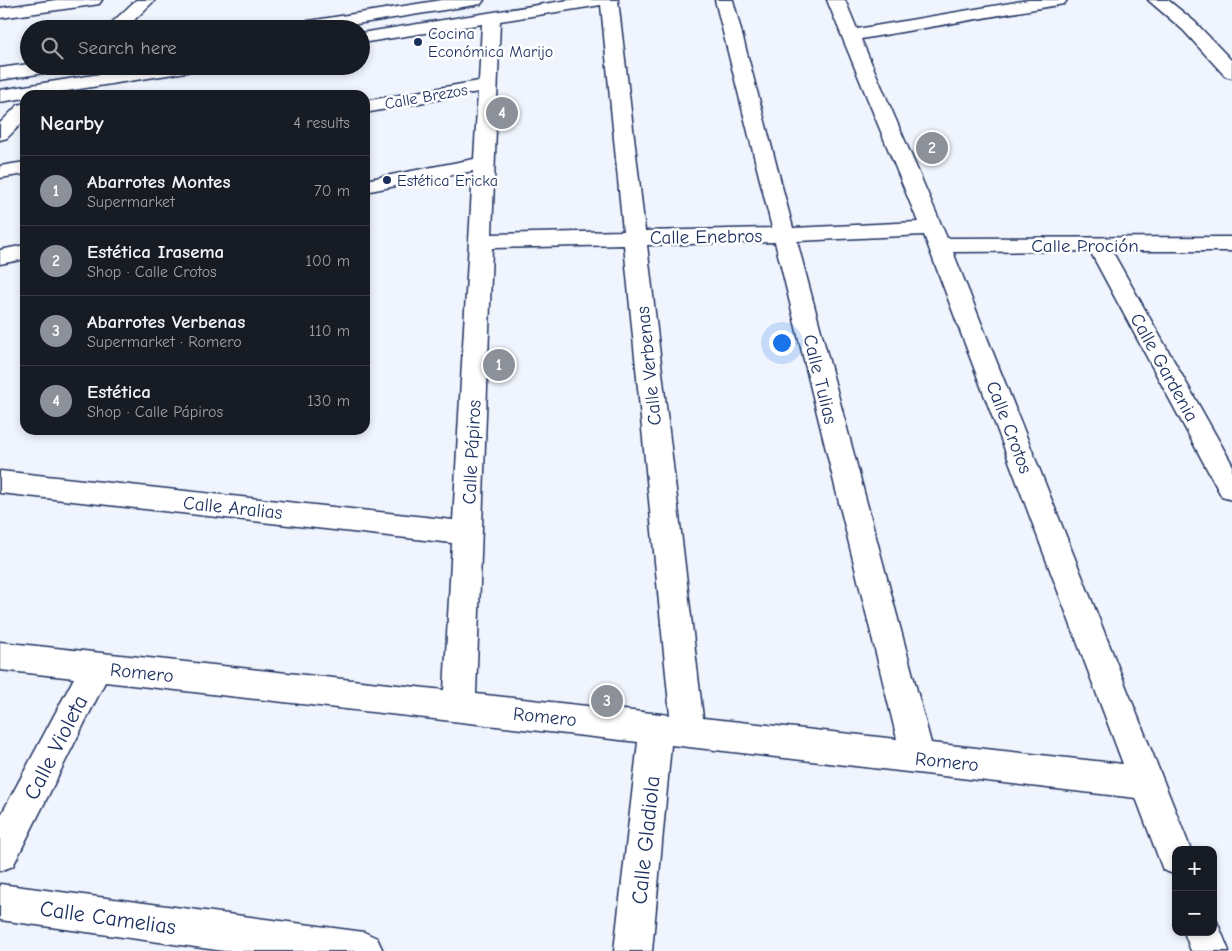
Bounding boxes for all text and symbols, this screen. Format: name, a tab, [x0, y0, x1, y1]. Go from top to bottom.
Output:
search box	[20, 20, 370, 75]
place label: Cocina Económica Marijo	[428, 25, 553, 61]
icon: search	[38, 34, 66, 62]
marker: Cocina Económica Marijo	[412, 36, 424, 48]
text: Search here	[78, 37, 177, 59]
street label: Calle Brezos	[383, 81, 469, 113]
pin: 4	[486, 94, 518, 132]
text: Nearby	[40, 111, 104, 135]
text: 4 results	[293, 114, 350, 132]
pin: 2	[916, 129, 948, 167]
text: Abarrotes Montes	[87, 171, 231, 193]
place label: Estética Ericka	[397, 172, 498, 190]
marker: Estética Ericka	[381, 174, 393, 186]
text: 1	[53, 182, 59, 200]
text: 70 m	[314, 182, 350, 200]
text: Supermarket	[87, 193, 175, 211]
street label: Calle Enebros	[650, 225, 762, 249]
street label: Calle Proción	[1031, 235, 1139, 257]
text: Estética Irasema	[87, 241, 224, 263]
text: 2	[52, 252, 60, 270]
text: 100 m	[306, 252, 350, 270]
text: Shop · Calle Crotos	[87, 263, 217, 281]
street label: Calle Verbenas	[632, 305, 666, 427]
street label: Calle Gardenia	[1125, 310, 1203, 425]
text: Abarrotes Verbenas	[87, 311, 245, 333]
text: 3	[52, 322, 60, 340]
text: 110 m	[309, 322, 350, 340]
your location	[769, 330, 795, 356]
street label: Calle Tulias	[798, 332, 842, 426]
text: Supermarket · Romero	[87, 333, 242, 351]
pin: 1	[483, 346, 515, 384]
street label: Calle Crotos	[981, 378, 1037, 477]
text: Estética	[87, 381, 151, 403]
text: 4	[52, 392, 60, 410]
text: 130 m	[307, 392, 350, 410]
street label: Calle Pápiros	[458, 399, 486, 505]
text: Shop · Calle Pápiros	[87, 403, 223, 421]
street label: Calle Aralias	[182, 492, 284, 524]
street label: Romero	[109, 659, 175, 687]
pin: 3	[591, 682, 623, 720]
street label: Calle Violeta	[18, 691, 93, 804]
street label: Romero	[512, 703, 578, 731]
street label: Romero	[914, 748, 980, 776]
street label: Calle Gladiola	[626, 774, 666, 906]
map controls	[1172, 846, 1217, 936]
button: +	[1172, 846, 1217, 891]
button: −	[1172, 891, 1217, 936]
street label: Calle Camelias	[38, 896, 178, 940]

